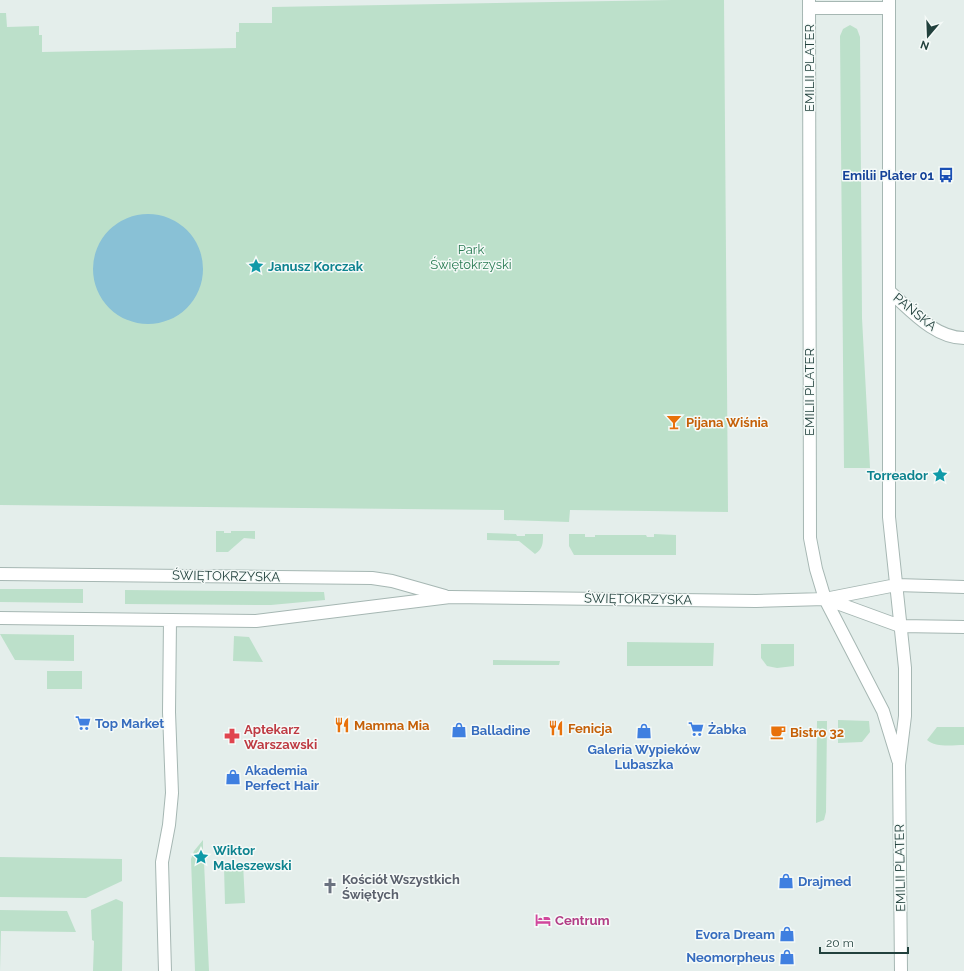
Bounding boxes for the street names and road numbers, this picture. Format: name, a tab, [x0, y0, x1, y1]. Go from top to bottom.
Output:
street label: EMILII PLATER	[802, 24, 817, 112]
street label: PAŃSKA	[890, 290, 940, 334]
street label: EMILII PLATER	[802, 348, 817, 436]
street label: ŚWIĘTOKRZYSKA	[172, 567, 280, 584]
street label: ŚWIĘTOKRZYSKA	[584, 590, 692, 607]
street label: EMILII PLATER	[892, 824, 908, 912]

